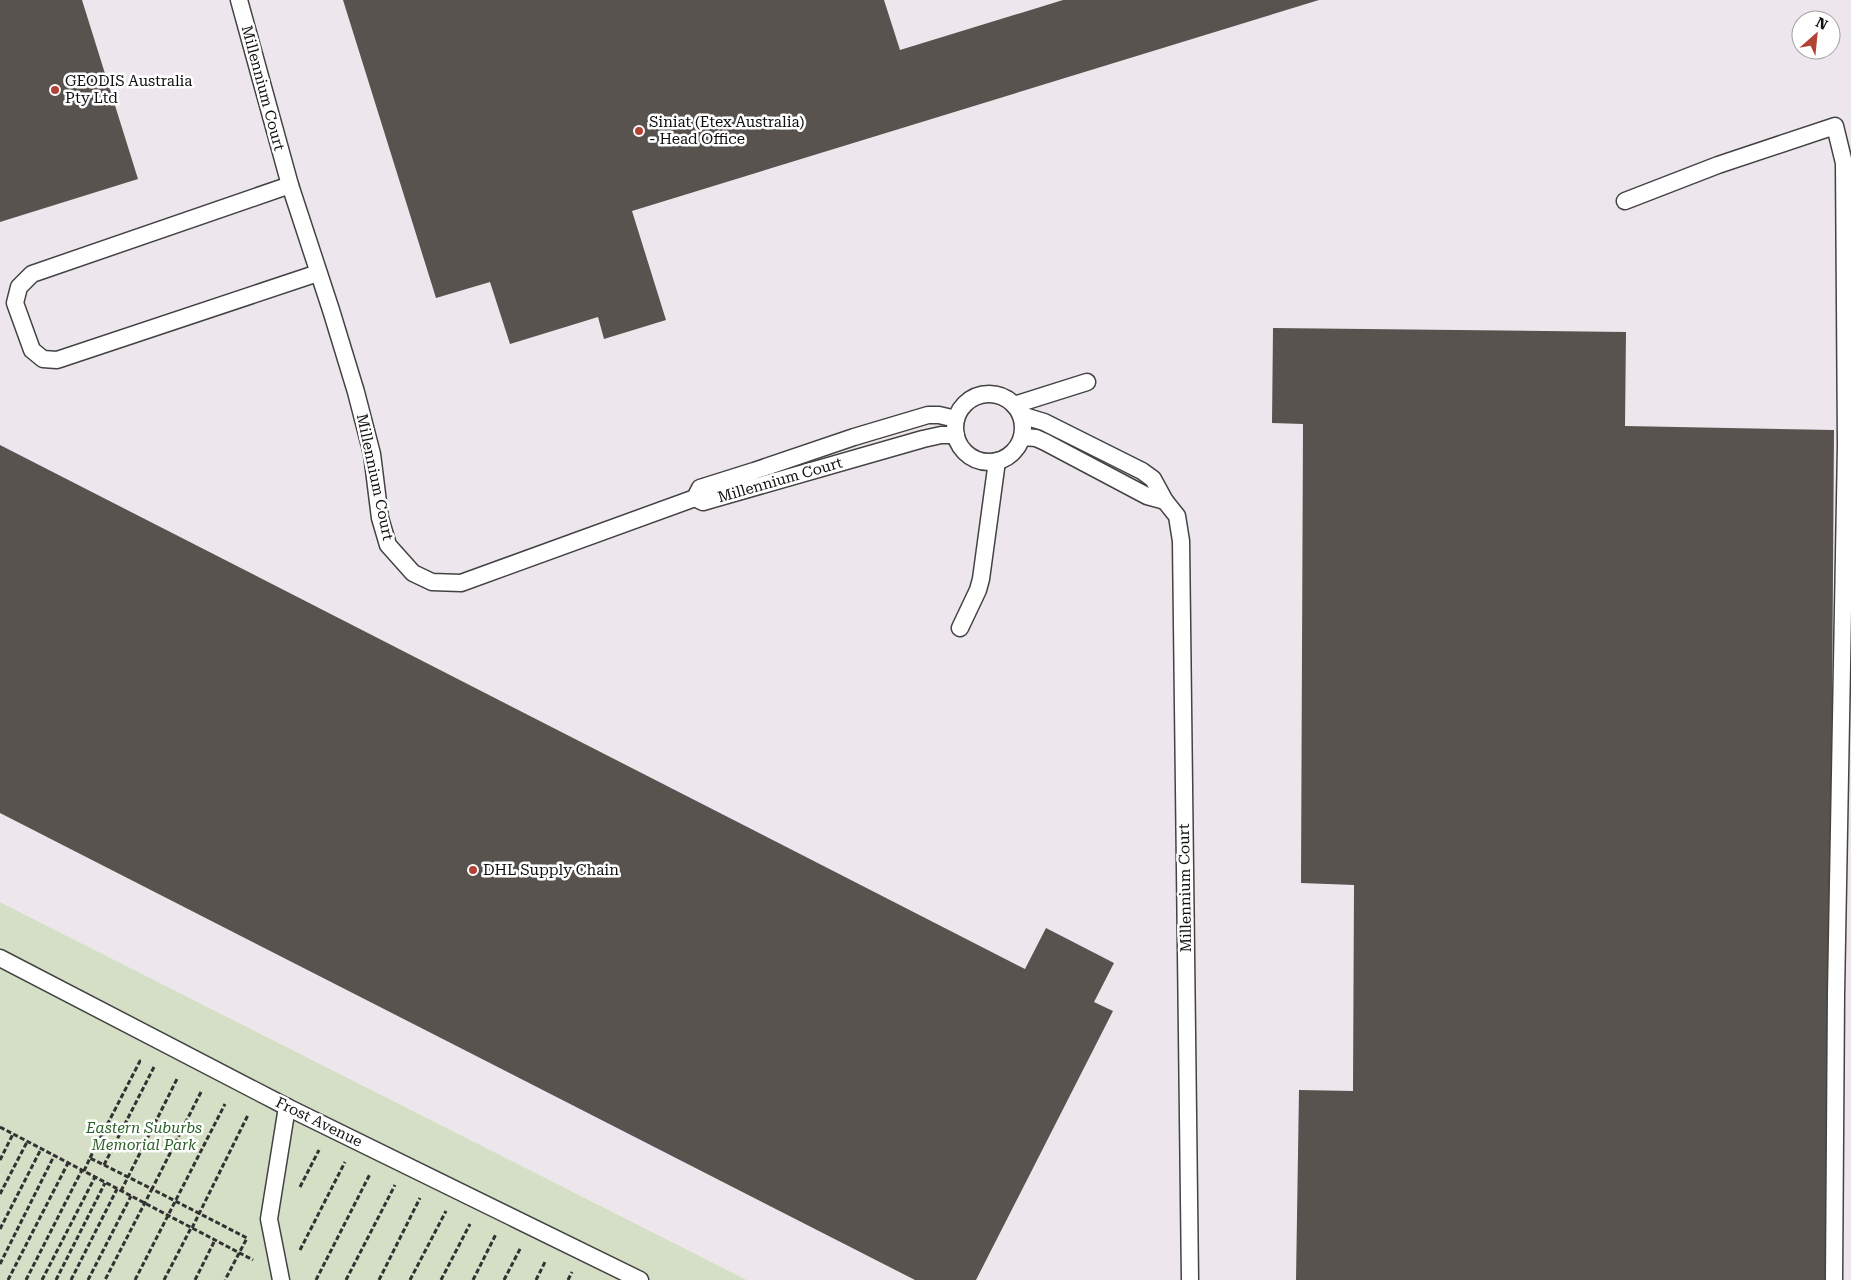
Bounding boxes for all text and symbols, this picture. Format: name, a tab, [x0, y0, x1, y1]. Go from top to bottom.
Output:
north arrow	[1791, 10, 1841, 60]
text: N	[1813, 14, 1831, 33]
street label: Millennium Court	[238, 23, 288, 153]
place label: GEODIS Australia Pty Ltd	[65, 72, 192, 107]
marker: GEODIS Australia Pty Ltd	[49, 84, 61, 96]
place label: Siniat (Etex Australia) - Head Office	[649, 113, 805, 148]
marker: Siniat (Etex Australia) - Head Office	[633, 125, 645, 137]
street label: Millennium Court	[353, 412, 397, 542]
street label: Millennium Court	[716, 453, 845, 506]
street label: Millennium Court	[1175, 823, 1195, 953]
place label: DHL Supply Chain	[483, 861, 619, 879]
marker: DHL Supply Chain	[467, 864, 479, 876]
street label: Frost Avenue	[273, 1093, 365, 1151]
park label: Eastern Suburbs Memorial Park	[85, 1119, 202, 1154]

